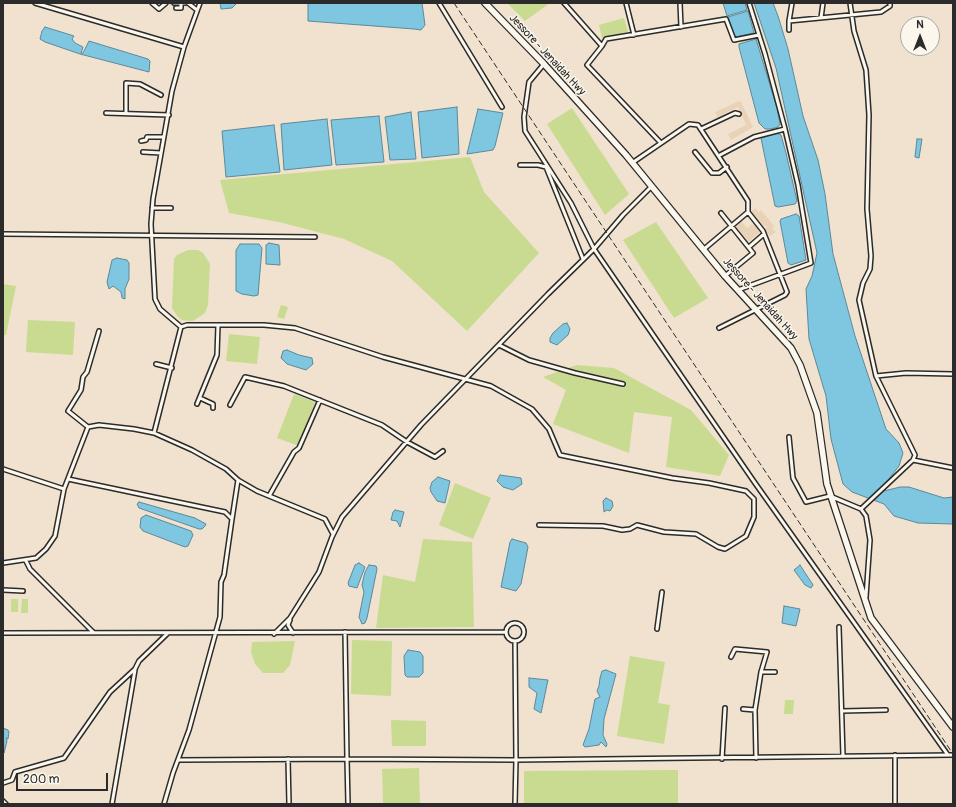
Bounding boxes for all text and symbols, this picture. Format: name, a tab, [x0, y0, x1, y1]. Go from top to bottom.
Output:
street label: Jessore - Jenaidah Hwy	[506, 12, 588, 98]
north arrow	[900, 16, 940, 56]
text: N	[916, 18, 924, 31]
street label: Jessore - Jenaidah Hwy	[720, 255, 800, 343]
scale bar	[18, 765, 110, 791]
text: 200 m	[23, 772, 59, 787]

